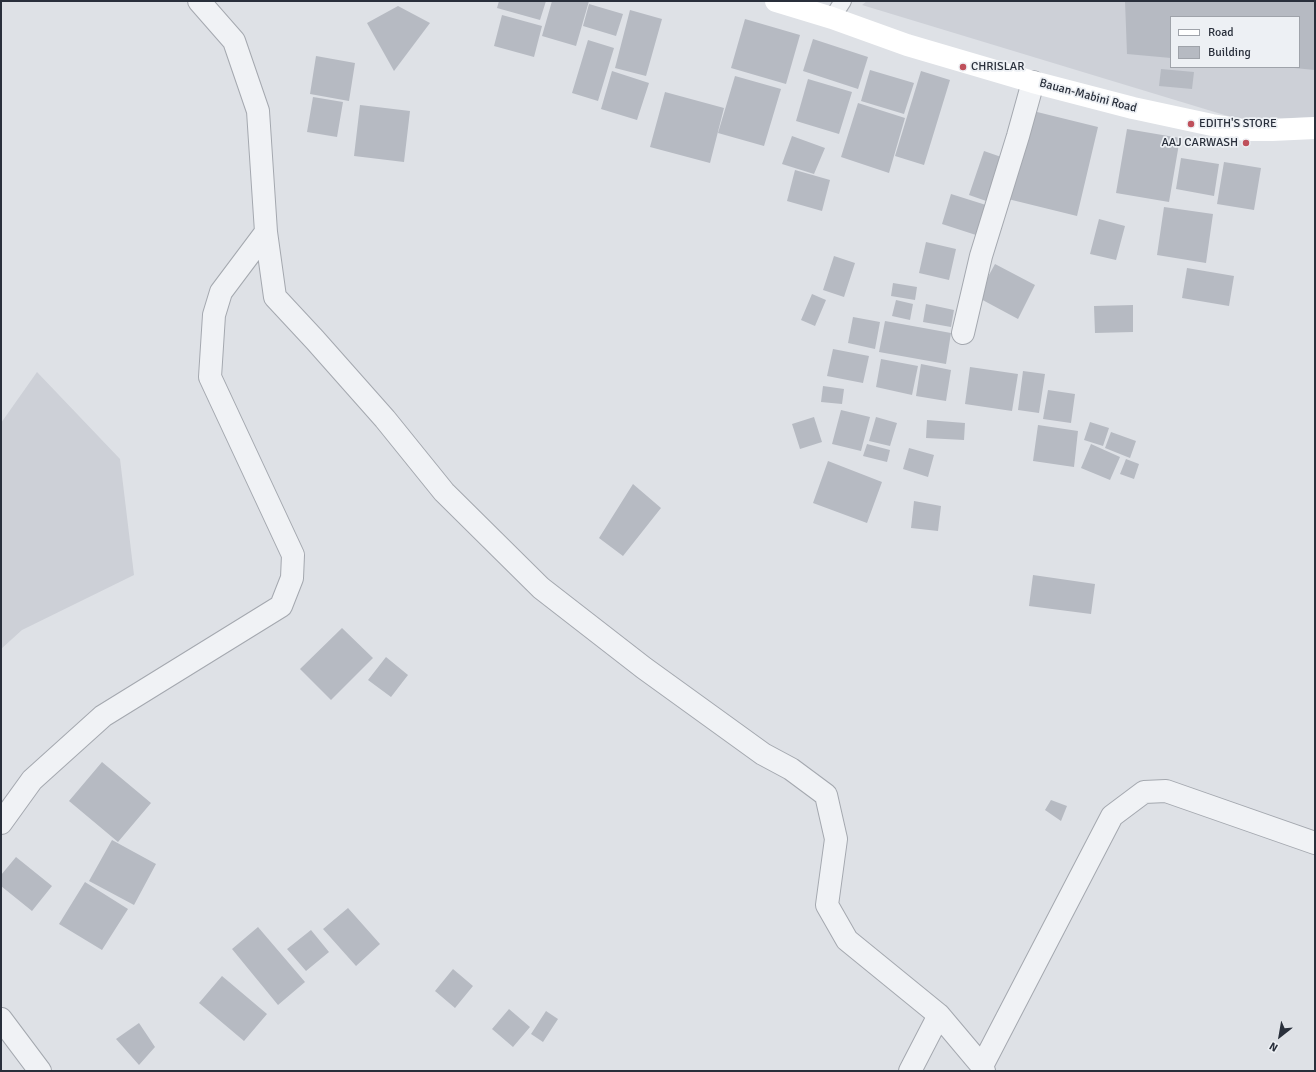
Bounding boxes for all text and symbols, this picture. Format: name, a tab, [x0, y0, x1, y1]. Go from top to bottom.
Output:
legend	[1170, 16, 1300, 68]
text: Road	[1208, 25, 1234, 40]
text: Building	[1208, 45, 1251, 60]
place label: CHRISLAR	[971, 60, 1024, 74]
marker: CHRISLAR	[958, 62, 968, 72]
street label: Bauan-Mabini Road	[1038, 76, 1138, 116]
place label: EDITH'S STORE	[1199, 117, 1277, 131]
marker: EDITH'S STORE	[1186, 119, 1196, 129]
place label: AAJ CARWASH	[1161, 136, 1238, 150]
marker: AAJ CARWASH	[1241, 138, 1251, 148]
north arrow	[1260, 1016, 1300, 1056]
text: N	[1267, 1039, 1280, 1054]

